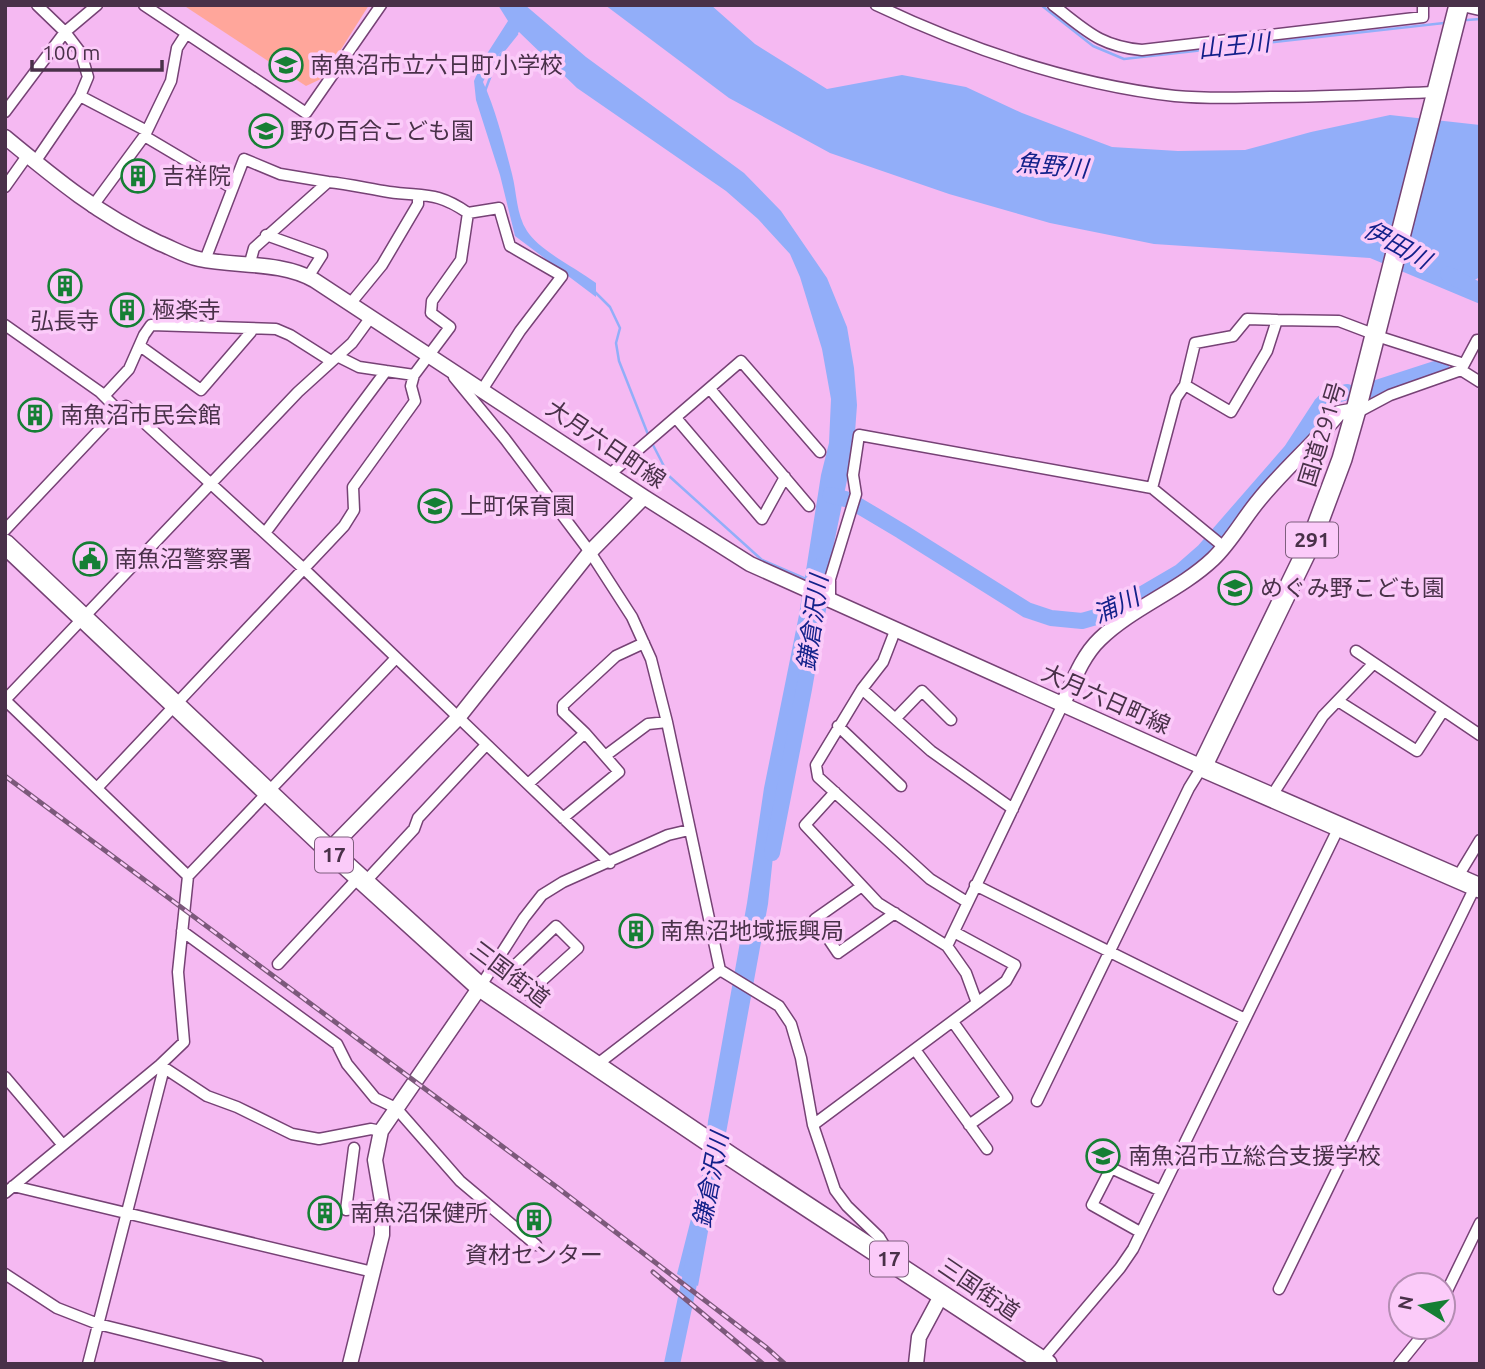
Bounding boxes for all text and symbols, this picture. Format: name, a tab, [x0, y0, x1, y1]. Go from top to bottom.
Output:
scale bar	[32, 28, 161, 72]
water label: 山王川	[1197, 28, 1274, 63]
text: 100 m	[42, 40, 100, 64]
school or university icon: 南魚沼市立六日町小学校	[267, 46, 305, 84]
place label: 南魚沼市立六日町小学校	[310, 52, 563, 77]
school or university icon: 野の百合こども園	[247, 112, 285, 150]
place label: 野の百合こども園	[290, 118, 474, 143]
water label: 魚野川	[1015, 149, 1092, 182]
building icon: 吉祥院	[119, 157, 157, 195]
place label: 吉祥院	[162, 163, 231, 188]
water label: 伊田川	[1359, 215, 1438, 275]
building icon: 弘長寺	[46, 267, 84, 305]
building icon: 極楽寺	[108, 291, 146, 329]
place label: 極楽寺	[152, 297, 221, 322]
place label: 弘長寺	[31, 308, 100, 333]
street label: 国道291号	[1294, 379, 1349, 489]
street label: 大月六日町線	[542, 395, 670, 493]
building icon: 南魚沼市民会館	[16, 396, 54, 434]
place label: 南魚沼市民会館	[60, 402, 221, 427]
school or university icon: 上町保育園	[416, 487, 454, 525]
place label: 上町保育園	[460, 493, 575, 518]
road number: 291	[1286, 522, 1338, 558]
public building icon: 南魚沼警察署	[71, 540, 109, 578]
place label: 南魚沼警察署	[114, 546, 252, 571]
school or university icon: めぐみ野こども園	[1216, 569, 1254, 607]
water label: 鎌倉沢川	[792, 571, 833, 672]
place label: めぐみ野こども園	[1260, 575, 1445, 600]
water label: 浦川	[1088, 582, 1146, 628]
street label: 大月六日町線	[1038, 659, 1174, 738]
road number: 17	[315, 838, 353, 872]
building icon: 南魚沼地域振興局	[617, 912, 655, 950]
place label: 南魚沼地域振興局	[660, 918, 844, 943]
street label: 三国街道	[466, 936, 555, 1011]
water label: 鎌倉沢川	[688, 1127, 733, 1230]
school or university icon: 南魚沼市立総合支援学校	[1084, 1137, 1122, 1175]
place label: 南魚沼市立総合支援学校	[1128, 1143, 1381, 1168]
building icon: 南魚沼保健所	[306, 1194, 344, 1232]
place label: 南魚沼保健所	[350, 1200, 488, 1225]
building icon: 資材センター	[515, 1201, 553, 1239]
place label: 資材センター	[465, 1242, 603, 1267]
road number: 17	[870, 1242, 908, 1276]
street label: 三国街道	[934, 1252, 1024, 1325]
north arrow	[1387, 1271, 1457, 1341]
text: N	[1393, 1294, 1417, 1312]

